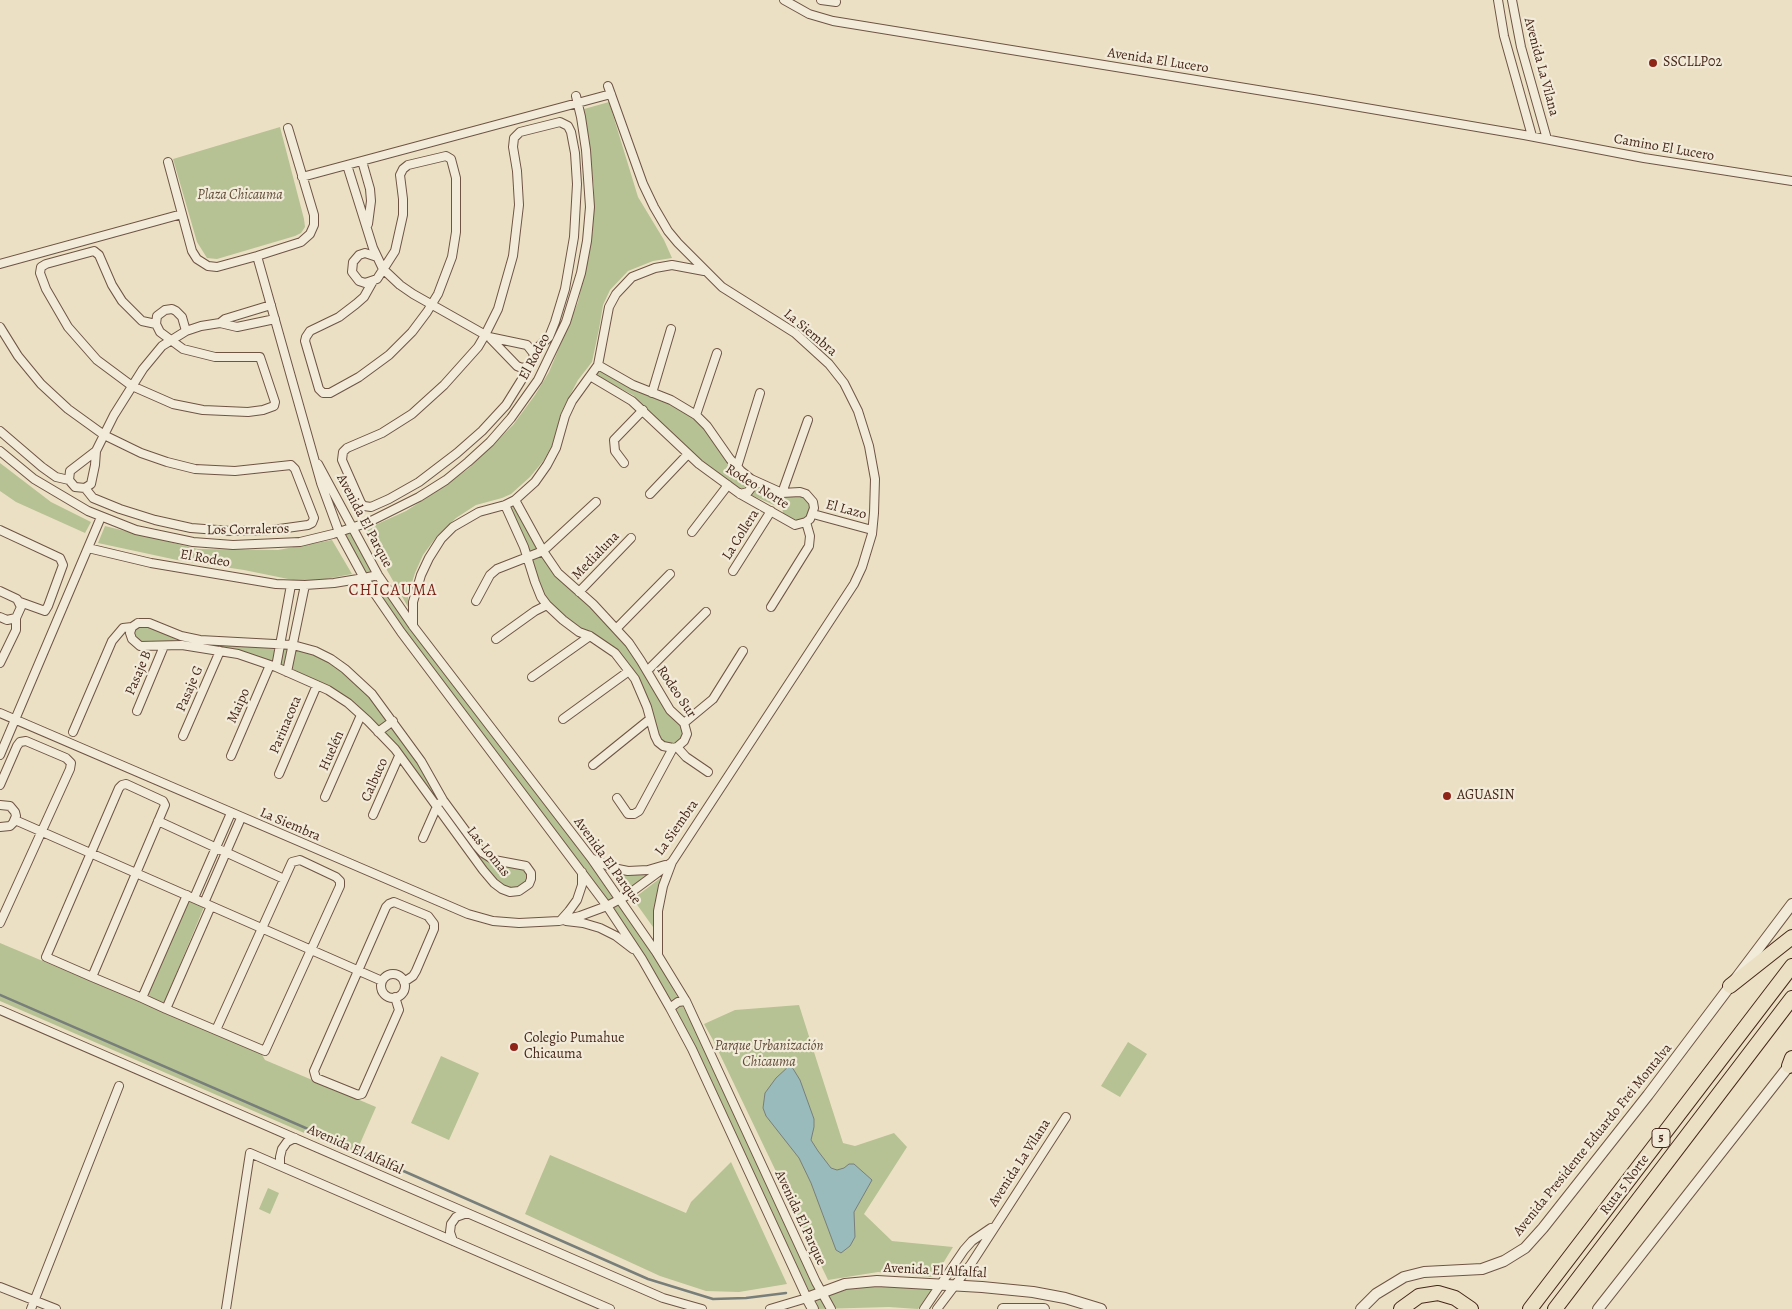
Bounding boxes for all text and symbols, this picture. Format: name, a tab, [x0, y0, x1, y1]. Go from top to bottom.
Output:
street label: Avenida La Vilana	[1520, 16, 1562, 118]
street label: Avenida El Lucero	[1106, 45, 1210, 77]
place label: SSCLLP02	[1663, 55, 1722, 71]
marker: SSCLLP02	[1647, 57, 1659, 69]
street label: Camino El Lucero	[1613, 131, 1715, 165]
park label: Plaza Chicauma	[197, 188, 283, 204]
street label: La Siembra	[780, 306, 840, 360]
street label: El Rodeo	[516, 331, 554, 383]
street label: Rodeo Norte	[722, 461, 792, 513]
street label: Avenida El Parque	[332, 471, 396, 571]
street label: El Lazo	[824, 497, 868, 523]
street label: La Collera	[719, 507, 763, 563]
street label: Los Corraleros	[207, 521, 289, 539]
street label: Medialuna	[569, 528, 623, 584]
street label: El Rodeo	[179, 546, 231, 572]
district label: CHICAUMA	[348, 581, 438, 601]
street label: Pasaje B	[122, 648, 156, 698]
street label: Rodeo Sur	[653, 663, 699, 721]
street label: Pasaje G	[173, 664, 207, 714]
street label: Maipo	[224, 686, 254, 726]
street label: Parinacota	[266, 694, 306, 756]
street label: Huelén	[316, 729, 348, 773]
street label: Calbuco	[358, 756, 392, 804]
place label: AGUASIN	[1457, 788, 1514, 804]
marker: AGUASIN	[1441, 790, 1453, 802]
street label: La Siembra	[652, 797, 702, 859]
street label: La Siembra	[257, 805, 323, 845]
street label: Avenida El Parque	[570, 814, 644, 908]
street label: Las Lomas	[463, 823, 513, 881]
place label: Colegio Pumahue Chicauma	[524, 1031, 624, 1064]
park label: Parque Urbanización Chicauma	[715, 1039, 823, 1072]
street label: Avenida Presidente Eduardo Frei Montalva	[1510, 1040, 1676, 1240]
marker: Colegio Pumahue Chicauma	[508, 1041, 520, 1053]
street label: Avenida La Vilana	[985, 1116, 1055, 1210]
street label: Avenida El Alfalfal	[304, 1121, 406, 1179]
road number: 5	[1652, 1128, 1670, 1148]
street label: Ruta 5 Norte	[1597, 1151, 1653, 1219]
street label: Avenida El Parque	[771, 1168, 829, 1268]
street label: Avenida El Alfalfal	[883, 1260, 987, 1282]

